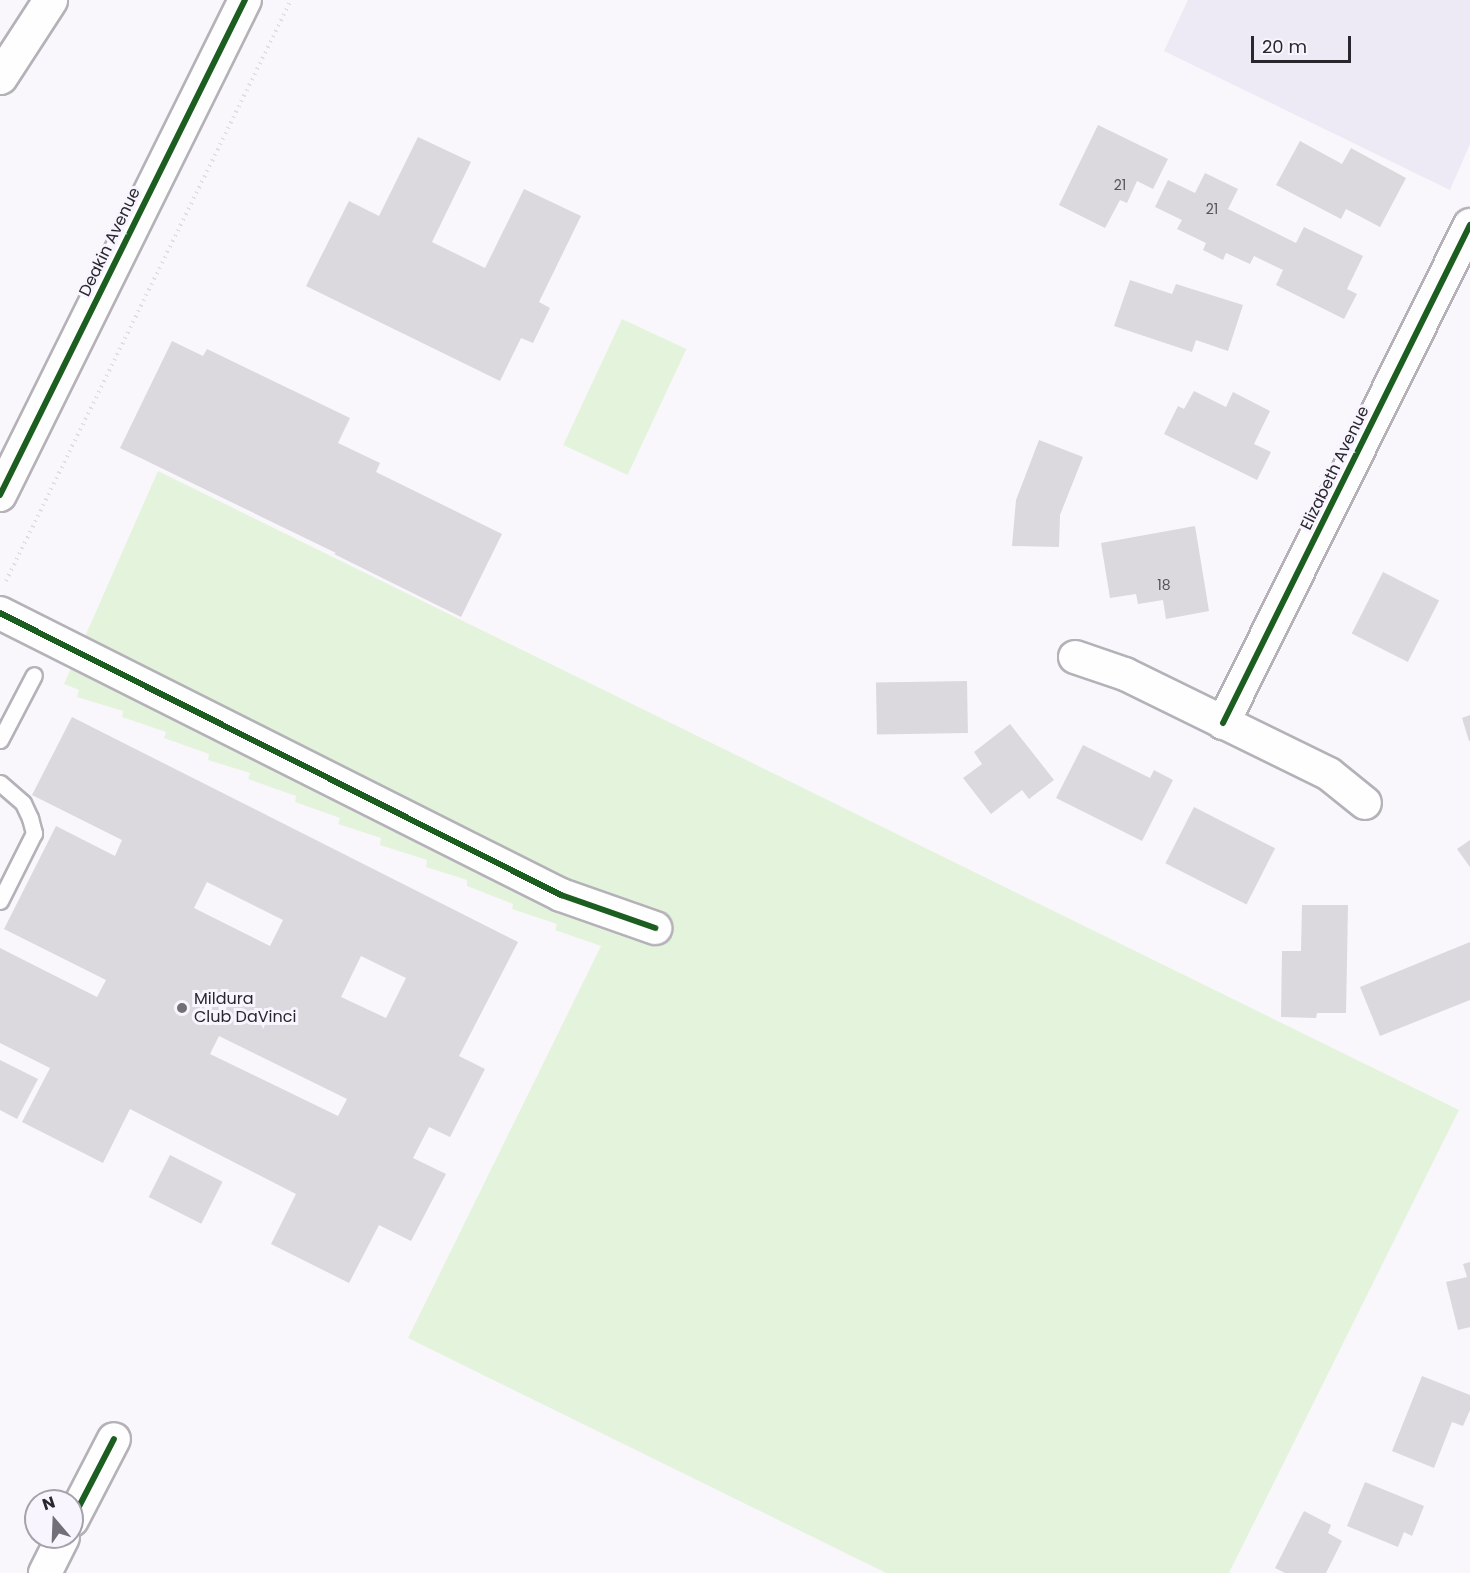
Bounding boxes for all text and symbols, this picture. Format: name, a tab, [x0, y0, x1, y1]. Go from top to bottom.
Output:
scale bar	[1254, 24, 1354, 62]
text: 20 m	[1262, 34, 1307, 59]
house number: 21	[1114, 177, 1126, 193]
street label: Deakin Avenue	[75, 184, 145, 300]
house number: 21	[1206, 201, 1218, 217]
street label: Elizabeth Avenue	[1297, 403, 1373, 533]
house number: 18	[1157, 577, 1171, 593]
place label: Mildura Club DaVinci	[194, 989, 296, 1027]
marker: Mildura Club DaVinci	[175, 1001, 189, 1015]
north arrow	[24, 1489, 84, 1549]
text: N	[39, 1491, 58, 1516]

